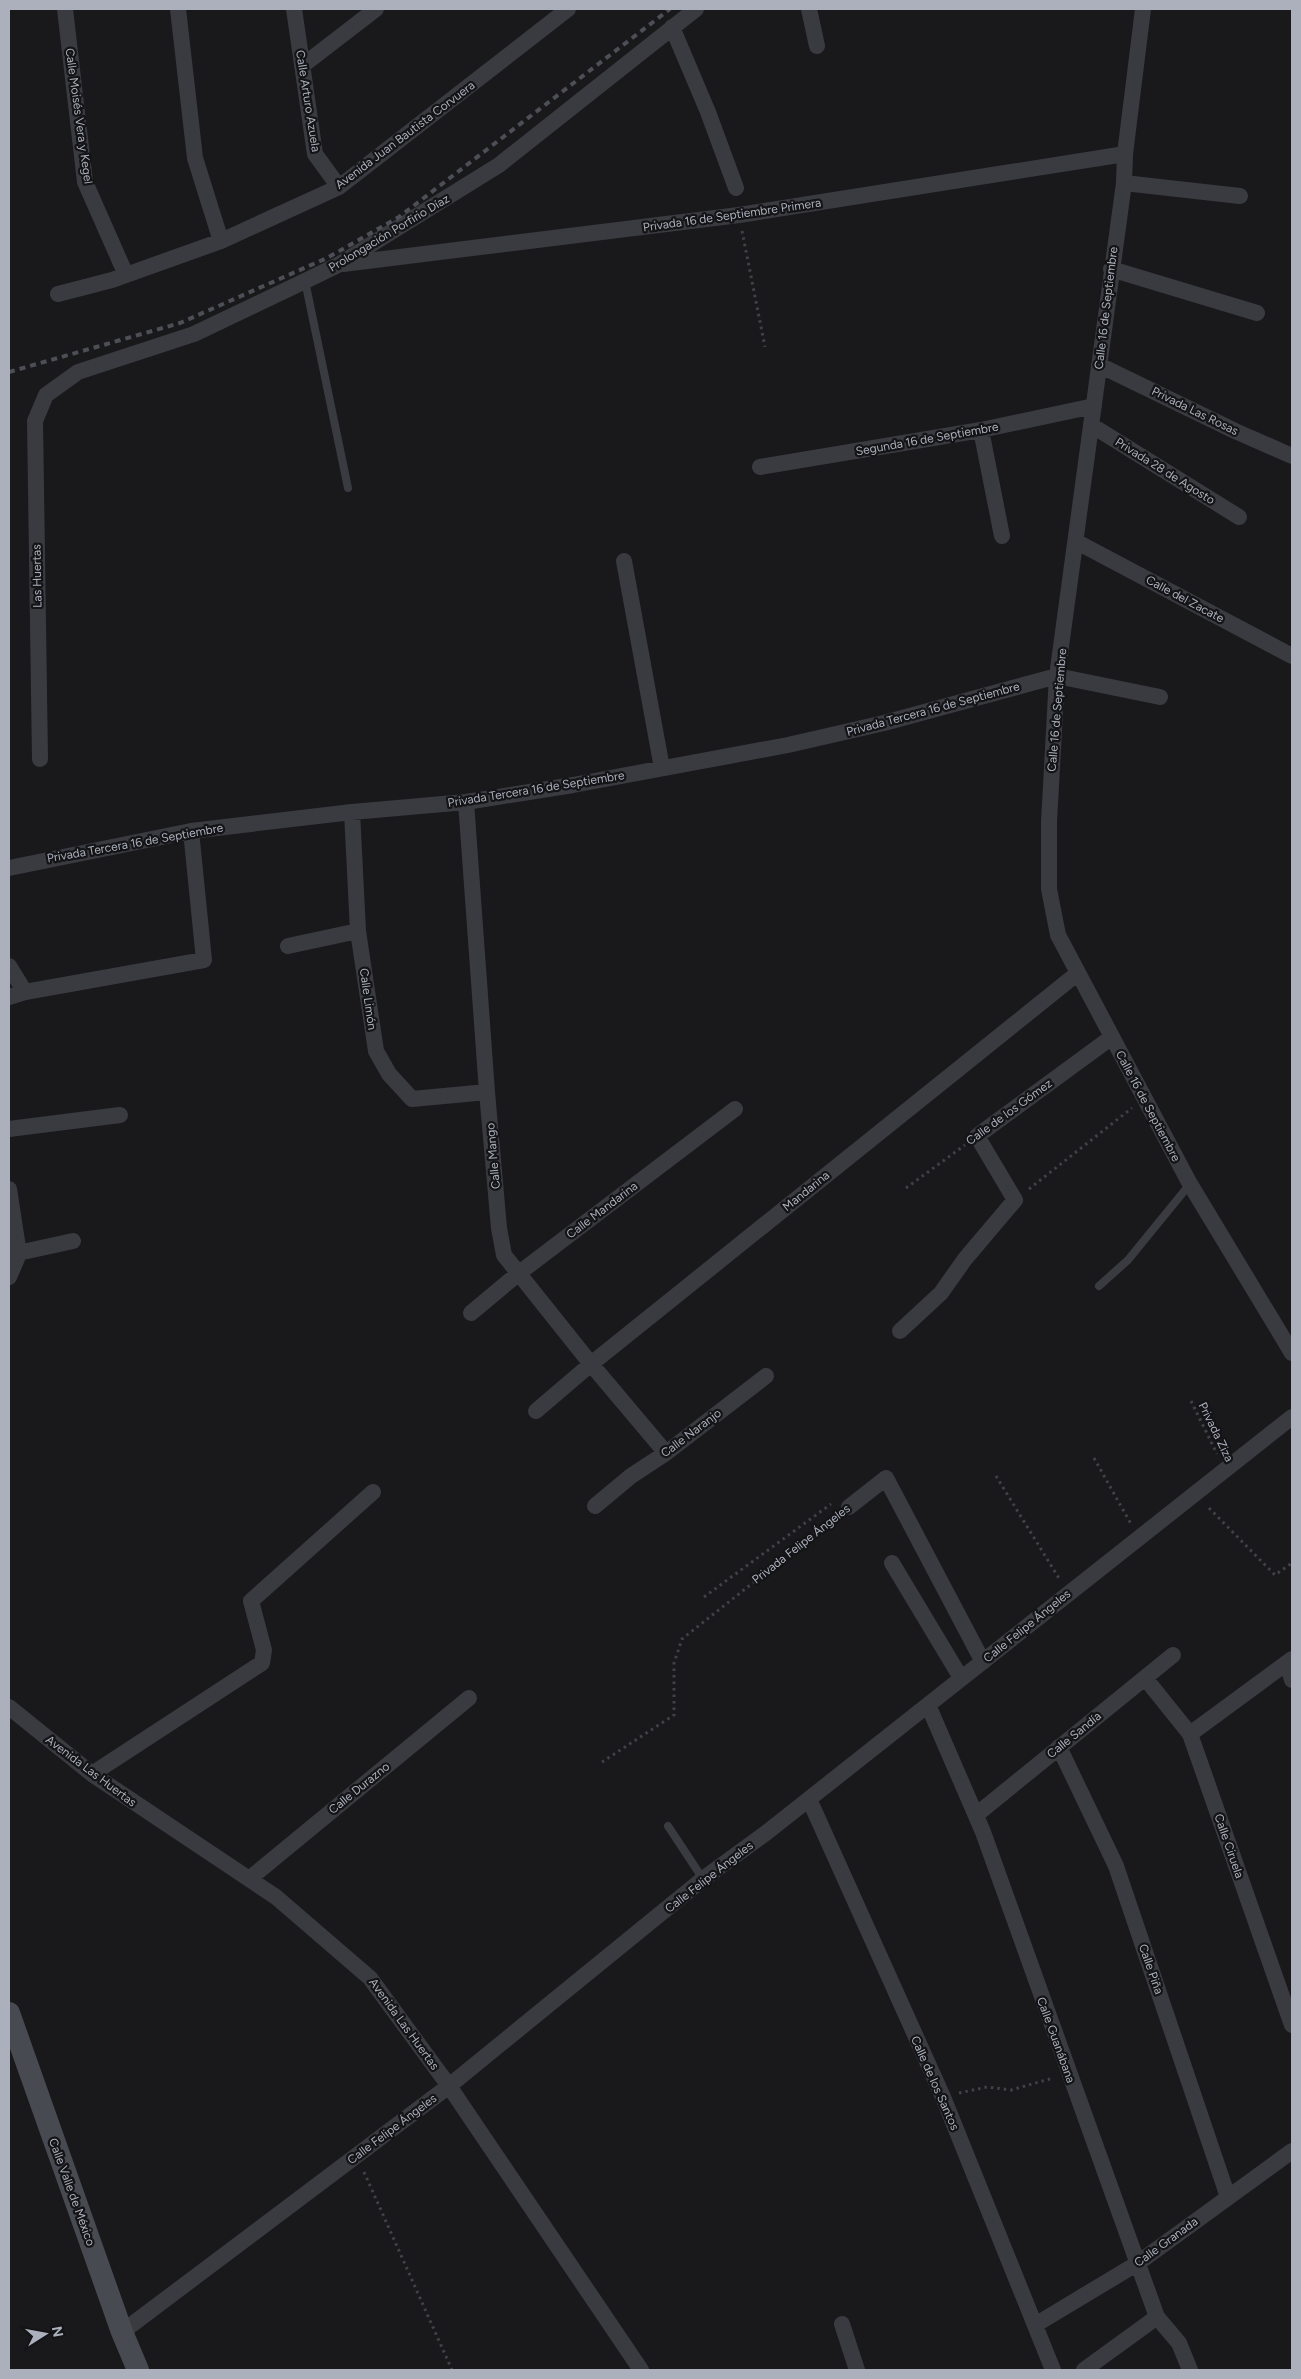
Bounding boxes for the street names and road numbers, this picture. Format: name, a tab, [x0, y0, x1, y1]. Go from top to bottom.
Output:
street label: Calle Moisés Vera y Kegel	[63, 47, 95, 185]
street label: Calle Arturo Azuela	[293, 49, 323, 153]
street label: Avenida Juan Bautista Corvuera	[333, 78, 477, 192]
street label: Prolongación Porfirio Díaz	[326, 191, 452, 275]
street label: Privada 16 de Septiembre Primera	[642, 196, 822, 234]
street label: Calle 16 de Septiembre	[1092, 245, 1121, 370]
street label: Privada Las Rosas	[1149, 384, 1241, 438]
street label: Segunda 16 de Septiembre	[855, 419, 1000, 458]
street label: Privada 28 de Agosto	[1113, 435, 1217, 507]
street label: Las Huertas	[29, 544, 45, 608]
street label: Calle del Zacate	[1144, 573, 1227, 626]
street label: Calle 16 de Septiembre	[1045, 647, 1069, 772]
street label: Privada Tercera 16 de Septiembre	[845, 679, 1022, 739]
street label: Privada Tercera 16 de Septiembre	[447, 768, 626, 810]
street label: Privada Tercera 16 de Septiembre	[46, 821, 225, 865]
street label: Calle Limón	[357, 967, 379, 1031]
street label: Calle 16 de Septiembre	[1113, 1048, 1183, 1164]
street label: Calle de los Gómez	[963, 1076, 1055, 1148]
street label: Calle Mango	[483, 1122, 503, 1190]
street label: Mandarina	[780, 1168, 832, 1214]
street label: Calle Mandarina	[564, 1179, 640, 1241]
street label: Privada Ziza	[1196, 1400, 1236, 1464]
street label: Calle Naranjo	[658, 1406, 724, 1460]
street label: Privada Felipe Ángeles	[749, 1501, 853, 1587]
street label: Calle Felipe Ángeles	[981, 1586, 1074, 1665]
street label: Calle Sandía	[1044, 1709, 1104, 1761]
street label: Avenida Las Huertas	[43, 1732, 139, 1810]
street label: Calle Durazno	[326, 1759, 392, 1817]
street label: Calle Ciruela	[1211, 1812, 1247, 1880]
street label: Calle Felipe Ángeles	[662, 1838, 756, 1916]
street label: Calle Piña	[1136, 1942, 1166, 1996]
street label: Avenida Las Huertas	[366, 1976, 442, 2073]
street label: Calle Guanábana	[1034, 1995, 1078, 2085]
street label: Calle de los Santos	[908, 2034, 962, 2133]
street label: Calle Felipe Ángeles	[345, 2091, 440, 2167]
street label: Calle Valle de México	[46, 2136, 98, 2248]
street label: Calle Granada	[1132, 2214, 1200, 2270]

